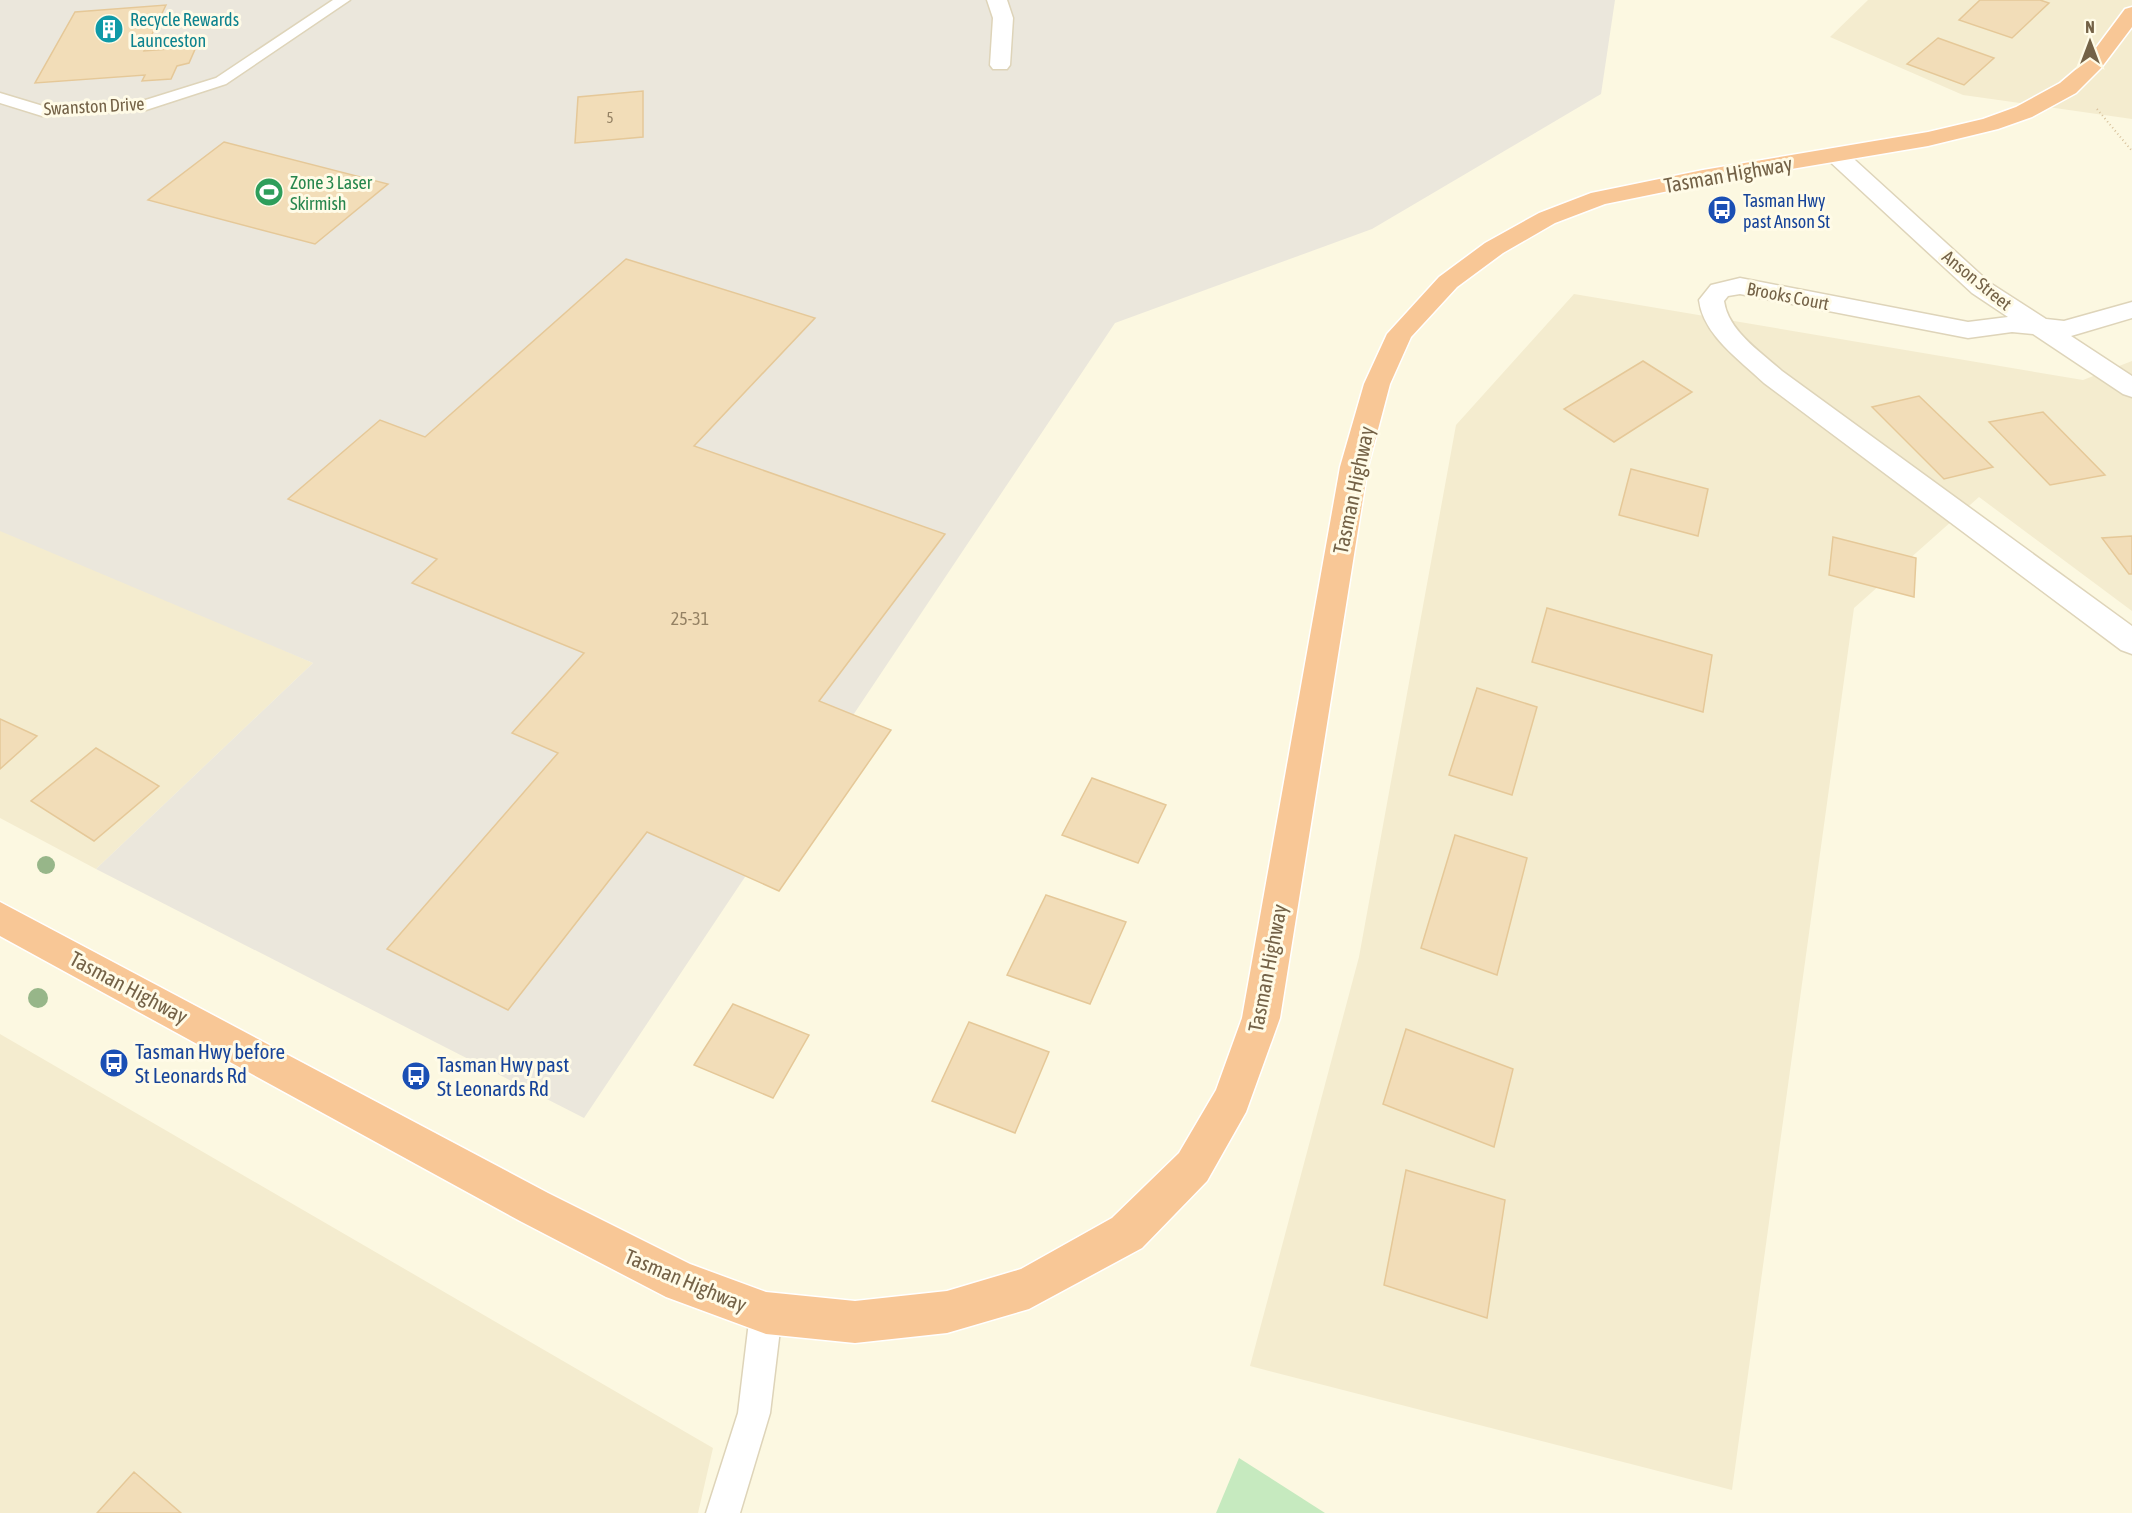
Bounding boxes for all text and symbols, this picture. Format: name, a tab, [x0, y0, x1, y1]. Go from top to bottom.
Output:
place label: Recycle Rewards Launceston	[130, 9, 239, 51]
north arrow	[2060, 12, 2120, 72]
building icon: Recycle Rewards Launceston	[93, 13, 125, 45]
text: N	[2085, 18, 2095, 36]
street label: Swanston Drive	[43, 93, 145, 119]
house number: 5	[606, 109, 614, 126]
street label: Tasman Highway	[1662, 151, 1794, 197]
place label: Zone 3 Laser Skirmish	[290, 172, 373, 214]
sports icon: Zone 3 Laser Skirmish	[253, 176, 285, 208]
place label: Tasman Hwy past Anson St	[1743, 190, 1830, 232]
bus stop icon: Tasman Hwy past Anson St	[1706, 194, 1738, 226]
street label: Anson Street	[1938, 246, 2016, 314]
street label: Brooks Court	[1745, 278, 1831, 314]
street label: Tasman Highway	[1328, 424, 1378, 556]
house number: 25-31	[671, 608, 709, 629]
street label: Tasman Highway	[1243, 902, 1291, 1034]
street label: Tasman Highway	[66, 946, 192, 1028]
place label: Tasman Hwy before St Leonards Rd	[135, 1039, 285, 1087]
bus stop icon: Tasman Hwy before St Leonards Rd	[98, 1047, 130, 1079]
place label: Tasman Hwy past St Leonards Rd	[437, 1052, 569, 1100]
bus stop icon: Tasman Hwy past St Leonards Rd	[400, 1060, 432, 1092]
street label: Tasman Highway	[622, 1244, 751, 1317]

